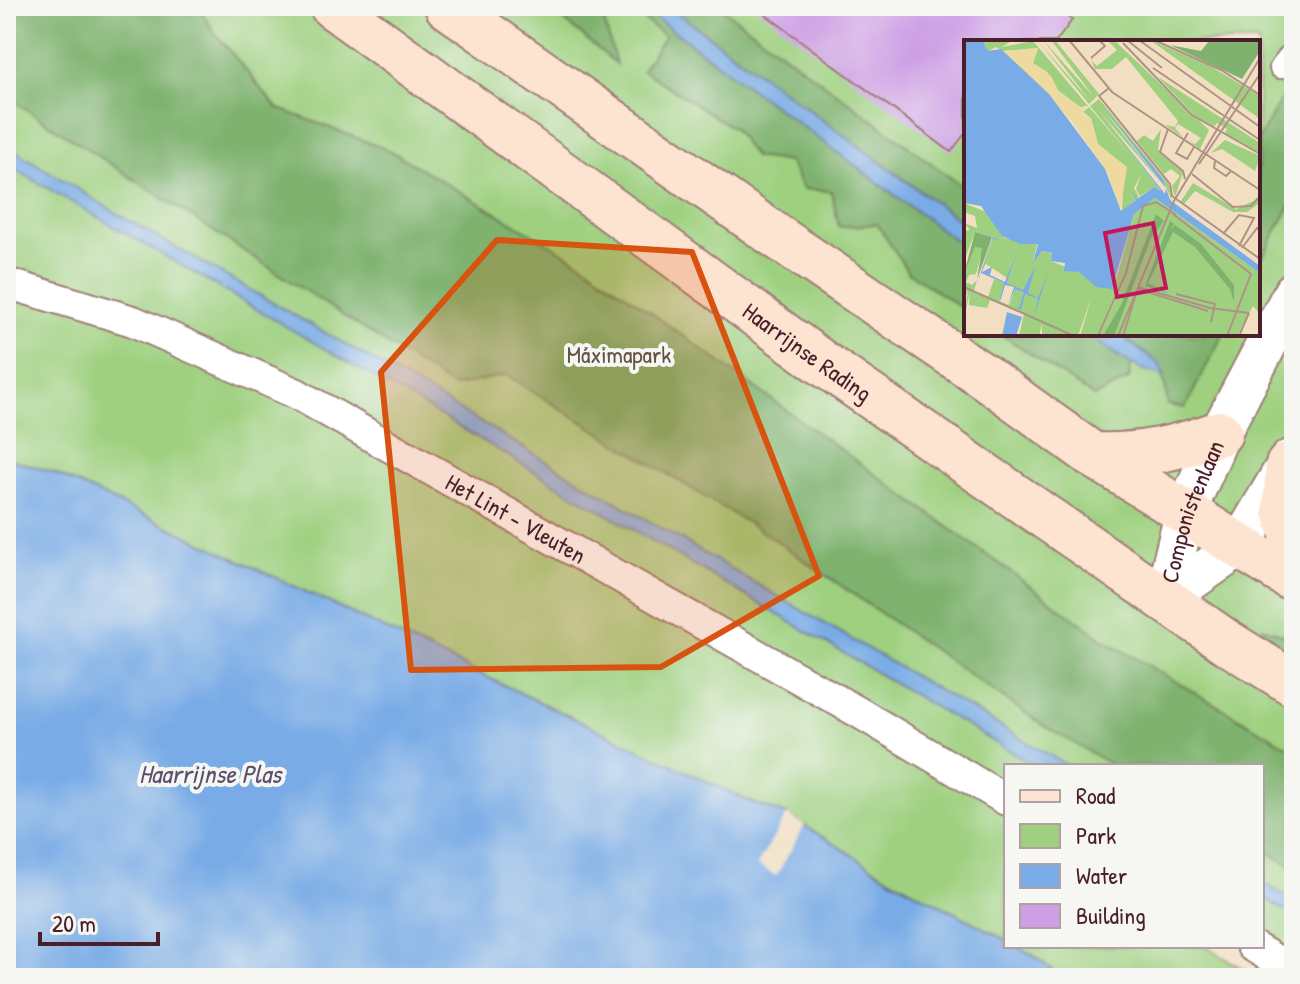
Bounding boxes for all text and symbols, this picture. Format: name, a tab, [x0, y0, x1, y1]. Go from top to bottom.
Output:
inset map	[964, 40, 1260, 336]
street label: Haarrijnse Rading	[737, 295, 879, 409]
park label: Máximapark	[567, 338, 671, 370]
street label: Componistenlaan	[1153, 435, 1231, 586]
street label: Het Lint - Vleuten	[440, 466, 592, 571]
water label: Haarrijnse Plas	[139, 756, 283, 791]
legend	[1004, 764, 1264, 948]
text: Road	[1076, 779, 1115, 811]
text: Park	[1076, 819, 1116, 851]
text: Water	[1076, 859, 1127, 891]
scale bar	[40, 896, 158, 946]
text: Building	[1076, 899, 1146, 931]
text: 20 m	[52, 907, 96, 939]

